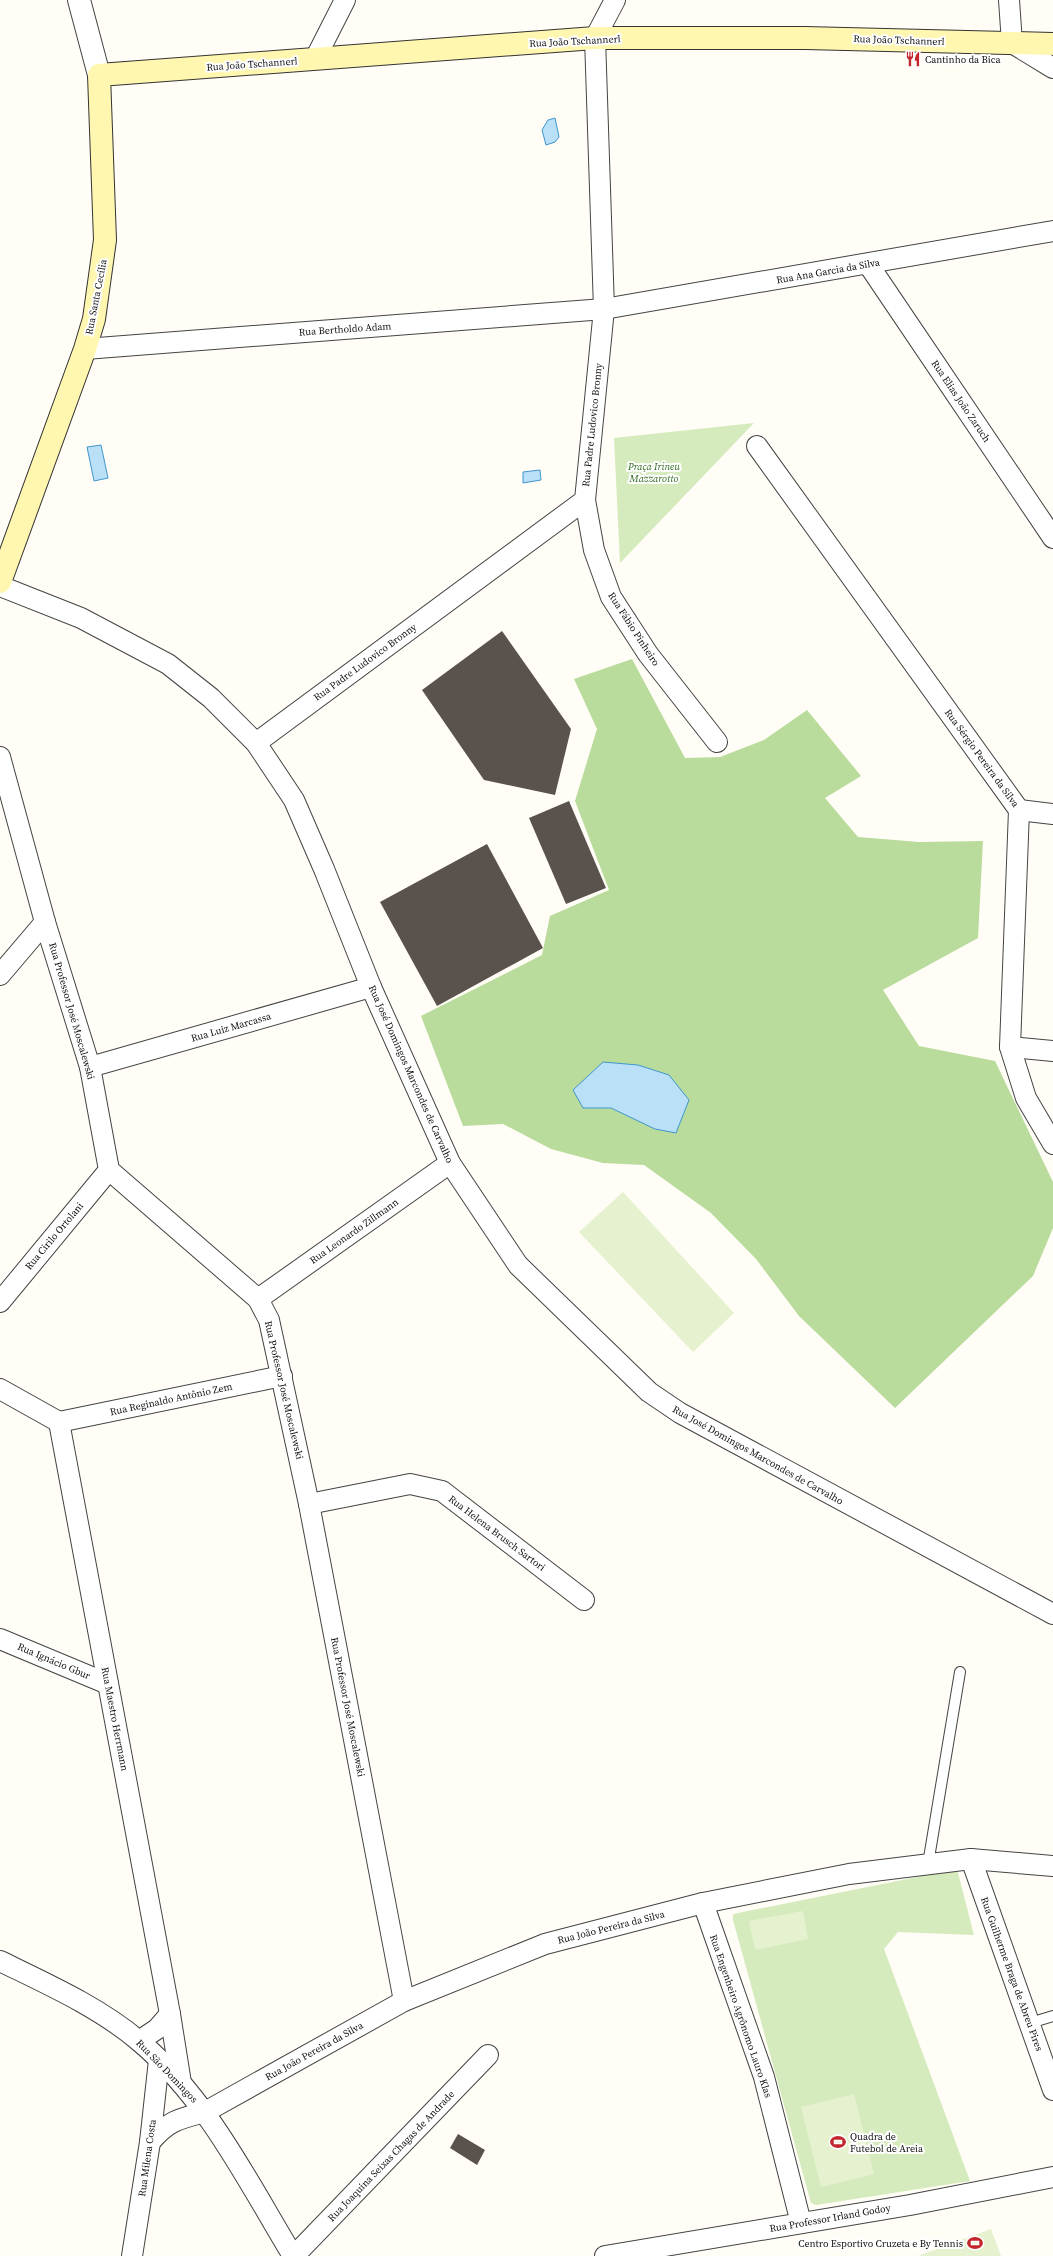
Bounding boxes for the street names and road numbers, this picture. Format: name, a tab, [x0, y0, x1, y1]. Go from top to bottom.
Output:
street label: Rua João Tschannerl	[529, 32, 621, 50]
street label: Rua João Tschannerl	[853, 32, 945, 48]
street label: Rua João Tschannerl	[206, 54, 298, 74]
street label: Rua Ana Garcia da Silva	[775, 255, 882, 287]
street label: Rua Santa Cecília	[82, 257, 110, 336]
street label: Rua Bertholdo Adam	[298, 319, 392, 339]
street label: Rua Elias João Zaruch	[929, 357, 993, 445]
street label: Rua Padre Ludovico Bronny	[579, 362, 605, 487]
street label: Rua Fábio Pinheiro	[605, 590, 663, 669]
street label: Rua Padre Ludovico Bronny	[311, 620, 420, 704]
street label: Rua Sérgio Pereira da Silva	[942, 706, 1023, 810]
street label: Rua Professor José Moscalewski	[46, 941, 98, 1081]
street label: Rua José Domingos Marcondes de Carvalho	[366, 983, 456, 1165]
street label: Rua Luiz Marcassa	[189, 1009, 273, 1045]
street label: Rua Leonardo Zillmann	[307, 1195, 401, 1267]
street label: Rua Cirilo Ortolani	[22, 1200, 86, 1272]
street label: Rua Professor José Moscalewski	[262, 1319, 306, 1461]
street label: Rua Reginaldo Antônio Zem	[109, 1380, 233, 1418]
street label: Rua José Domingos Marcondes de Carvalho	[670, 1402, 846, 1508]
street label: Rua Helena Brusch Sartori	[446, 1492, 548, 1574]
street label: Rua Professor José Moscalewski	[328, 1636, 368, 1778]
street label: Rua Ignácio Gbur	[16, 1640, 93, 1682]
street label: Rua Maestro Herrmann	[99, 1666, 131, 1772]
street label: Rua Guilherme Braga de Abreu Pires	[978, 1895, 1046, 2053]
street label: Rua João Pereira da Silva	[556, 1907, 667, 1947]
street label: Rua Engenheiro Agrônomo Lauro Klas	[707, 1933, 775, 2099]
street label: Rua João Pereira da Silva	[263, 2018, 366, 2083]
street label: Rua São Domingos	[133, 2037, 201, 2105]
street label: Rua Joaquina Seixas Chagas de Andrade	[325, 2088, 457, 2224]
street label: Rua Milena Costa	[135, 2118, 159, 2197]
street label: Rua Professor Irland Godoy	[769, 2201, 892, 2235]

